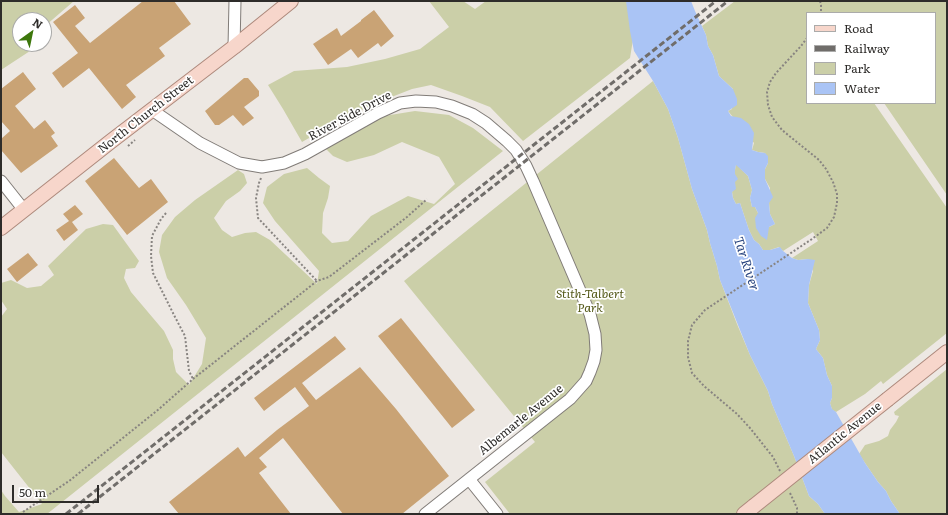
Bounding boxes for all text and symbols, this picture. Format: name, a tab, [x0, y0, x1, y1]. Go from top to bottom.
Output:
north arrow	[12, 12, 52, 52]
legend	[806, 12, 936, 104]
text: N	[30, 14, 46, 32]
text: Road	[844, 19, 873, 37]
text: Railway	[844, 39, 890, 57]
text: Park	[844, 59, 870, 77]
street label: North Church Street	[96, 73, 196, 157]
text: Water	[844, 79, 880, 97]
street label: River Side Drive	[306, 88, 394, 144]
water label: Tar River	[730, 235, 762, 293]
park label: Stith-Talbert Park	[556, 287, 624, 315]
street label: Albemarle Avenue	[476, 382, 566, 458]
street label: Atlantic Avenue	[805, 399, 885, 467]
scale bar	[14, 477, 101, 503]
text: 50 m	[19, 483, 46, 501]

